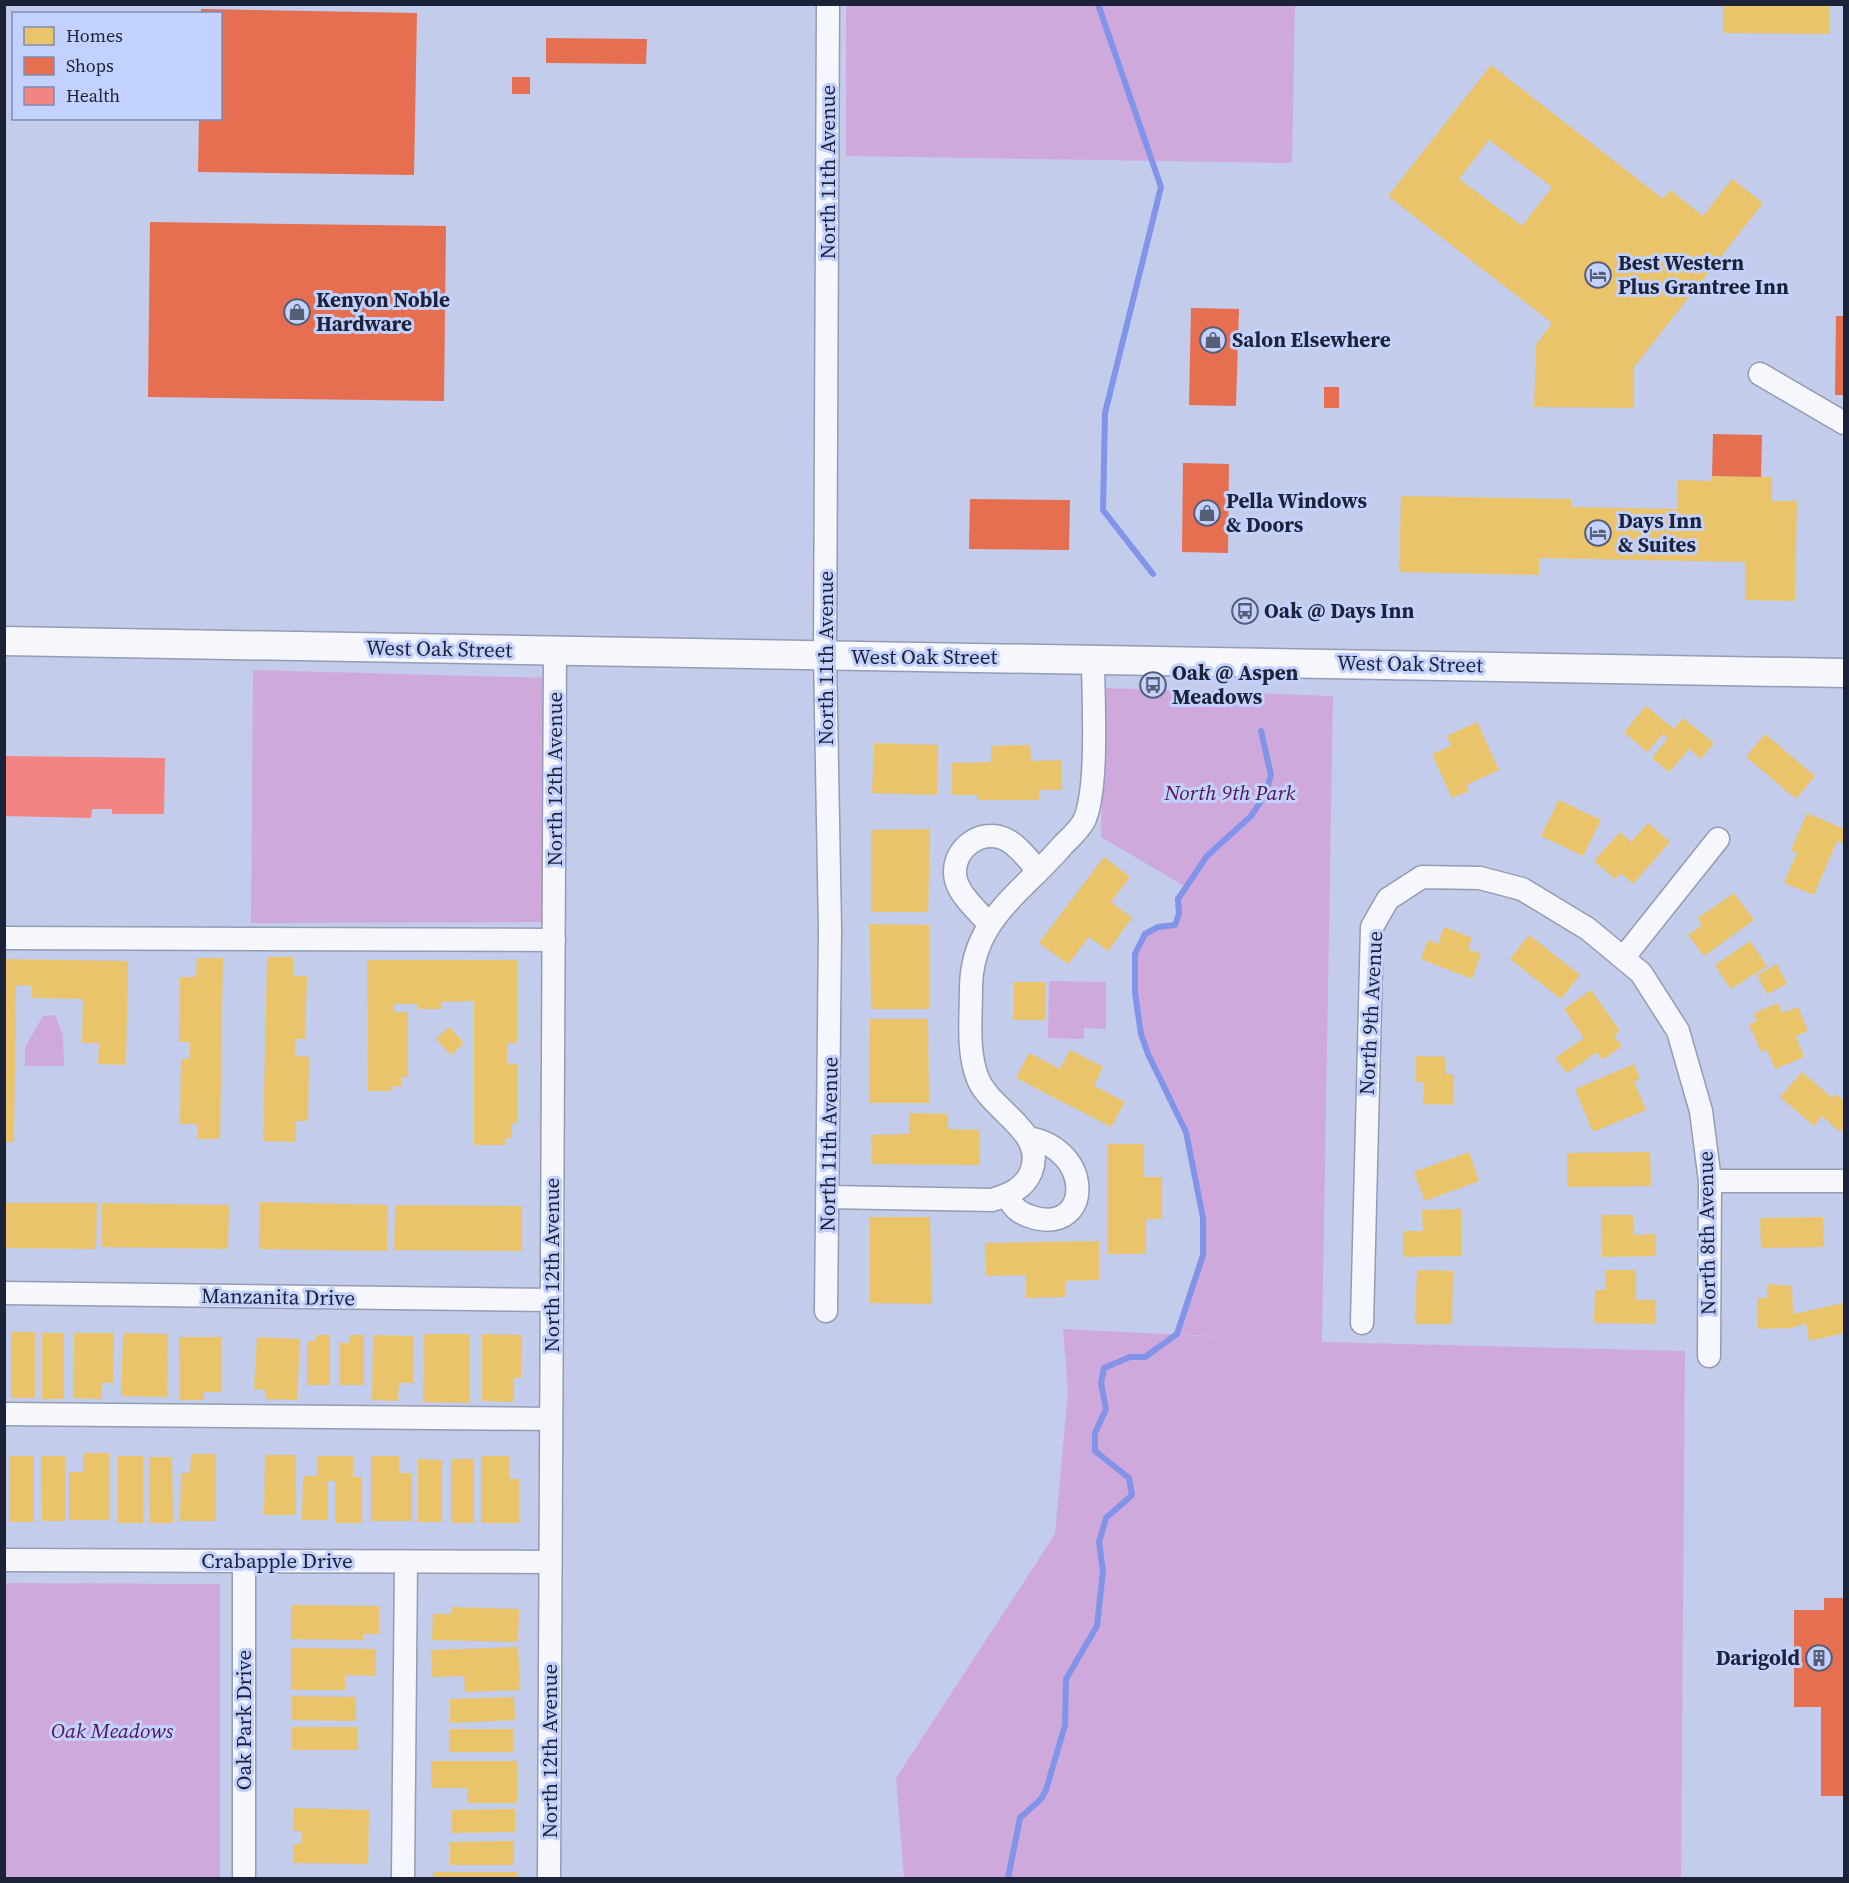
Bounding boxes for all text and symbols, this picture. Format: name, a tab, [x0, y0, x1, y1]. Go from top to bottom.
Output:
legend	[12, 12, 222, 120]
text: Homes	[66, 23, 123, 48]
text: Shops	[66, 53, 114, 78]
text: Health	[66, 83, 120, 108]
street label: North 11th Avenue	[813, 85, 842, 259]
place label: Best Western Plus Grantree Inn	[1618, 248, 1789, 301]
hotel icon: Best Western Plus Grantree Inn	[1583, 260, 1613, 290]
place label: Kenyon Noble Hardware	[316, 285, 450, 338]
shop icon: Kenyon Noble Hardware	[282, 297, 312, 327]
shop icon: Salon Elsewhere	[1198, 325, 1228, 355]
place label: Salon Elsewhere	[1232, 325, 1391, 354]
place label: Pella Windows & Doors	[1226, 486, 1367, 539]
shop icon: Pella Windows & Doors	[1192, 498, 1222, 528]
place label: Days Inn & Suites	[1618, 506, 1702, 559]
hotel icon: Days Inn & Suites	[1583, 518, 1613, 548]
street label: North 11th Avenue	[811, 571, 840, 745]
bus stop icon: Oak @ Days Inn	[1230, 596, 1260, 626]
place label: Oak @ Days Inn	[1264, 596, 1414, 625]
street label: West Oak Street	[366, 633, 513, 664]
street label: West Oak Street	[851, 642, 997, 671]
street label: West Oak Street	[1337, 648, 1484, 679]
place label: Oak @ Aspen Meadows	[1172, 658, 1299, 711]
bus stop icon: Oak @ Aspen Meadows	[1138, 670, 1168, 700]
street label: North 12th Avenue	[540, 692, 569, 866]
park label: North 9th Park	[1164, 778, 1296, 807]
street label: North 9th Avenue	[1352, 930, 1389, 1096]
street label: North 11th Avenue	[812, 1056, 845, 1232]
street label: North 8th Avenue	[1691, 1151, 1722, 1315]
street label: North 12th Avenue	[537, 1178, 566, 1352]
street label: Manzanita Drive	[201, 1281, 355, 1312]
street label: Crabapple Drive	[201, 1546, 353, 1575]
place label: Darigold	[1716, 1643, 1801, 1672]
building icon: Darigold	[1804, 1643, 1834, 1673]
street label: Oak Park Drive	[229, 1650, 258, 1790]
street label: North 12th Avenue	[535, 1664, 564, 1838]
park label: Oak Meadows	[51, 1716, 173, 1745]

